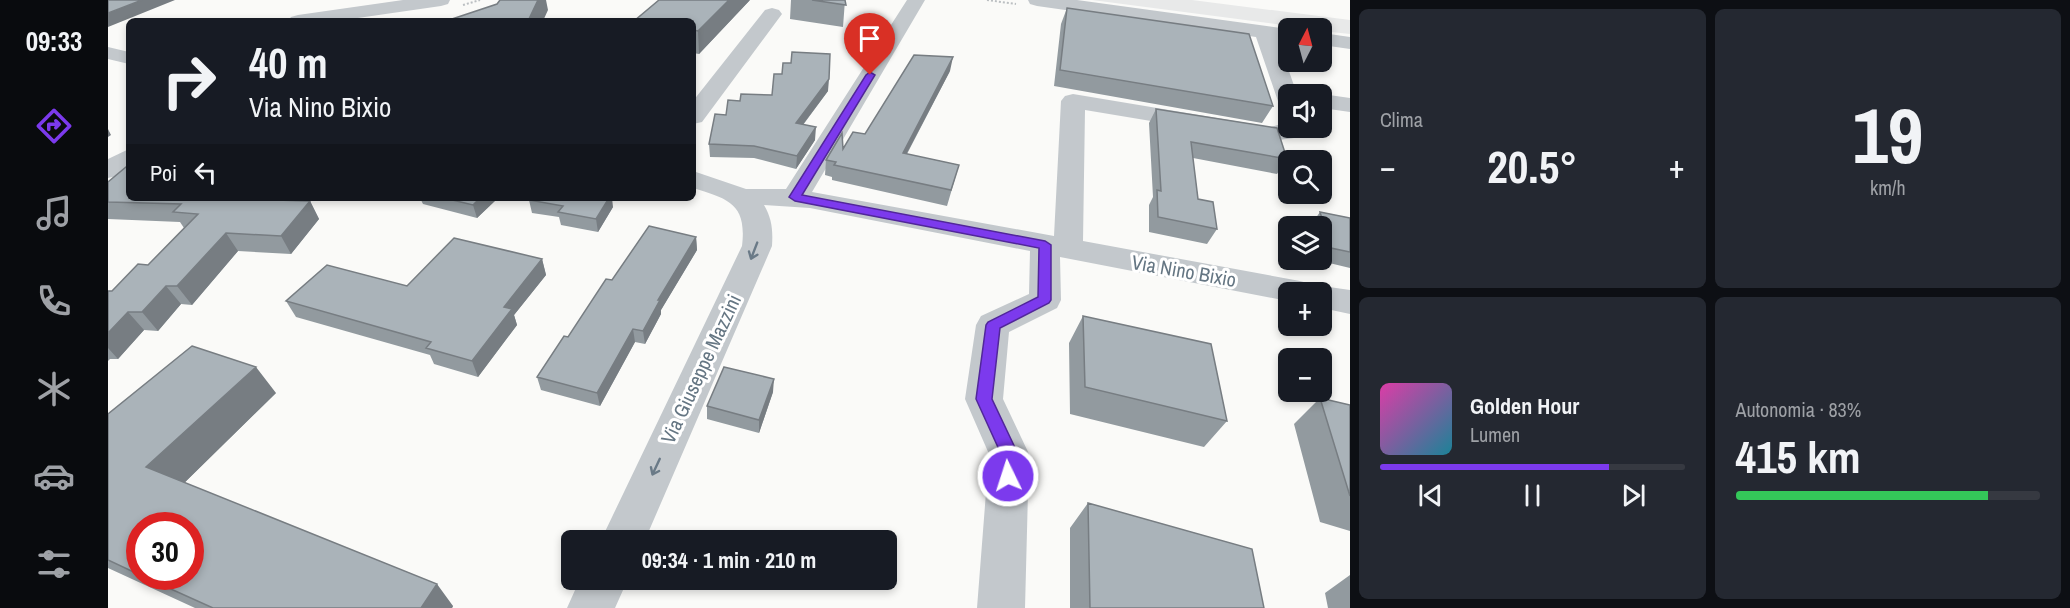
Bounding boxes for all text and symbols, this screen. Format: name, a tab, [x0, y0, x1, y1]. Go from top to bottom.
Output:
pin	[844, 13, 895, 75]
north arrow	[1278, 18, 1332, 72]
map controls	[1278, 18, 1332, 402]
icon: arrive	[853, 22, 886, 55]
text: 09:33	[26, 23, 82, 59]
text: 40 m	[249, 35, 328, 91]
icon: right	[150, 42, 228, 120]
text: 19	[1852, 82, 1923, 187]
button: sound	[1278, 84, 1332, 138]
text: Via Nino Bixio	[249, 89, 391, 125]
icon: directions	[33, 105, 75, 147]
text: Clima	[1380, 106, 1423, 133]
text: 20.5°	[1487, 136, 1577, 197]
text: −	[1380, 144, 1396, 188]
text: +	[1669, 144, 1684, 188]
button: search	[1278, 150, 1332, 204]
icon: left	[189, 156, 222, 189]
text: Poi	[150, 158, 177, 188]
text: km/h	[1870, 174, 1906, 201]
icon: music	[33, 192, 75, 234]
button: layers	[1278, 216, 1332, 270]
one-way arrow	[748, 241, 759, 260]
street label: Via Nino Bixio	[1130, 248, 1238, 293]
icon: phone	[33, 280, 75, 322]
button: +	[1278, 282, 1332, 336]
street label: Via Giuseppe Mazzini	[654, 290, 747, 448]
button: −	[1278, 348, 1332, 402]
icon: climate	[33, 368, 75, 410]
text: Golden Hour	[1470, 391, 1579, 421]
text: Autonomia · 83%	[1736, 396, 1861, 423]
text: Lumen	[1470, 421, 1520, 448]
text: 415 km	[1736, 426, 1861, 487]
position arrow	[976, 444, 1040, 508]
icon: car	[33, 455, 75, 497]
one-way arrow	[650, 457, 661, 475]
icon: previous	[1414, 479, 1447, 512]
icon: pause	[1516, 479, 1549, 512]
icon: next	[1617, 479, 1650, 512]
speed limit sign: 30	[126, 512, 204, 590]
icon: filters	[33, 543, 75, 585]
text: 09:34 · 1 min · 210 m	[642, 545, 816, 575]

